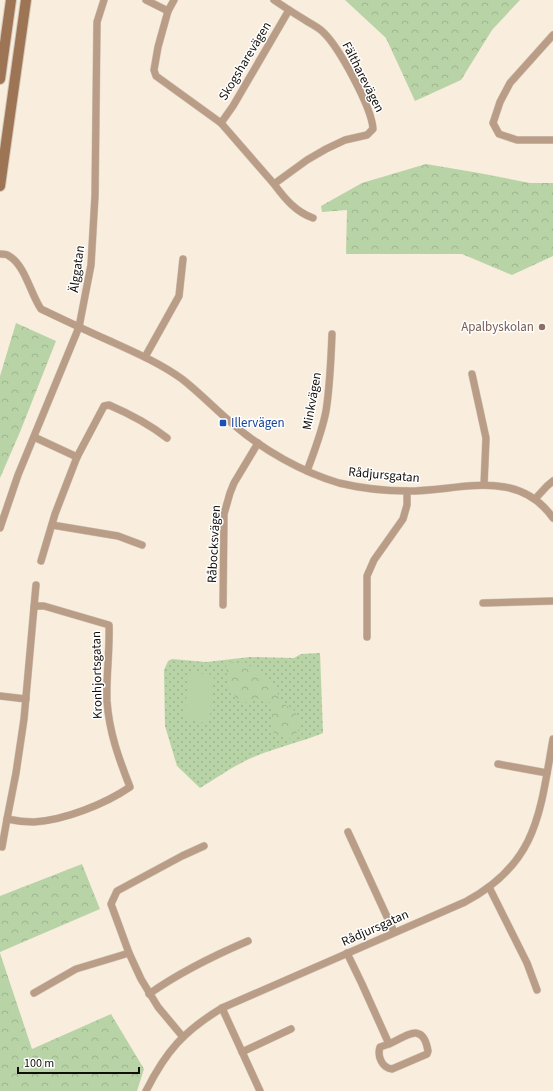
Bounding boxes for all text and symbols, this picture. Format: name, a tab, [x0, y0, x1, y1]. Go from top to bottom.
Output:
street label: Skogsharevägen	[214, 18, 276, 104]
street label: Fältharevägen	[337, 39, 389, 115]
street label: Älggatan	[65, 244, 89, 294]
place label: Apalbyskolan	[461, 318, 534, 336]
marker: Apalbyskolan	[537, 322, 547, 332]
street label: Minkvägen	[298, 371, 326, 431]
place label: Illervägen	[231, 414, 285, 432]
marker: Illervägen	[218, 418, 228, 428]
street label: Rådjursgatan	[347, 463, 421, 487]
street label: Råbocksvägen	[203, 504, 225, 584]
street label: Kronhjortsgatan	[87, 631, 107, 719]
street label: Rådjursgatan	[339, 905, 411, 951]
scale bar	[18, 1049, 139, 1075]
text: 100 m	[24, 1055, 54, 1072]

